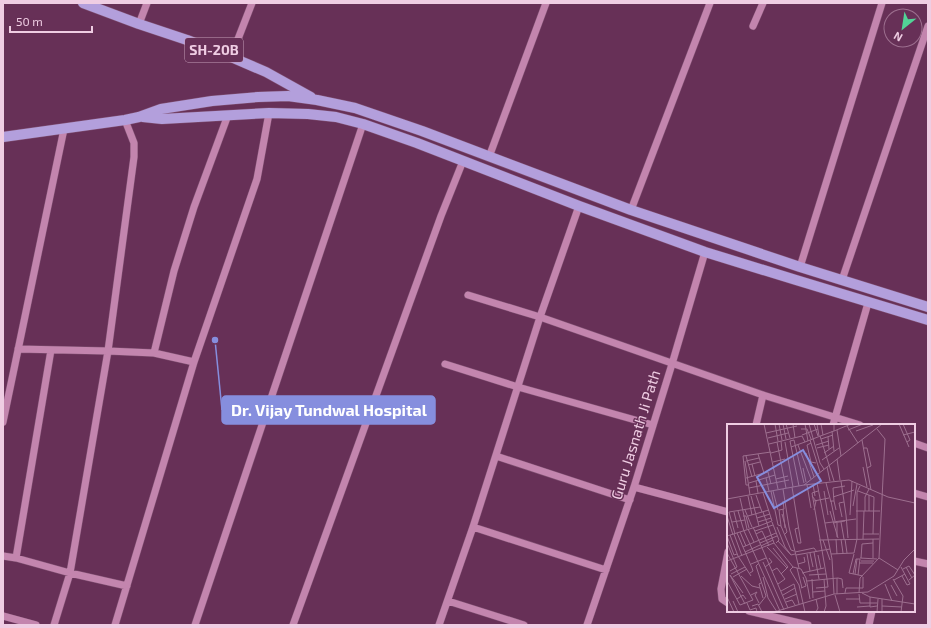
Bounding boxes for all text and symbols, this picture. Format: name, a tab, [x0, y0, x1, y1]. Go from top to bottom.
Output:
scale bar	[10, 8, 92, 34]
north arrow	[883, 8, 923, 48]
text: 50 m	[16, 14, 43, 28]
text: N	[891, 29, 904, 45]
road number: SH-20B	[185, 38, 243, 62]
street label: Guru Jasnath Ji Path	[607, 368, 663, 502]
callout: Dr. Vijay Tundwal Hospital	[222, 396, 435, 424]
text: Dr. Vijay Tundwal Hospital	[231, 400, 428, 420]
inset map	[727, 424, 915, 612]

